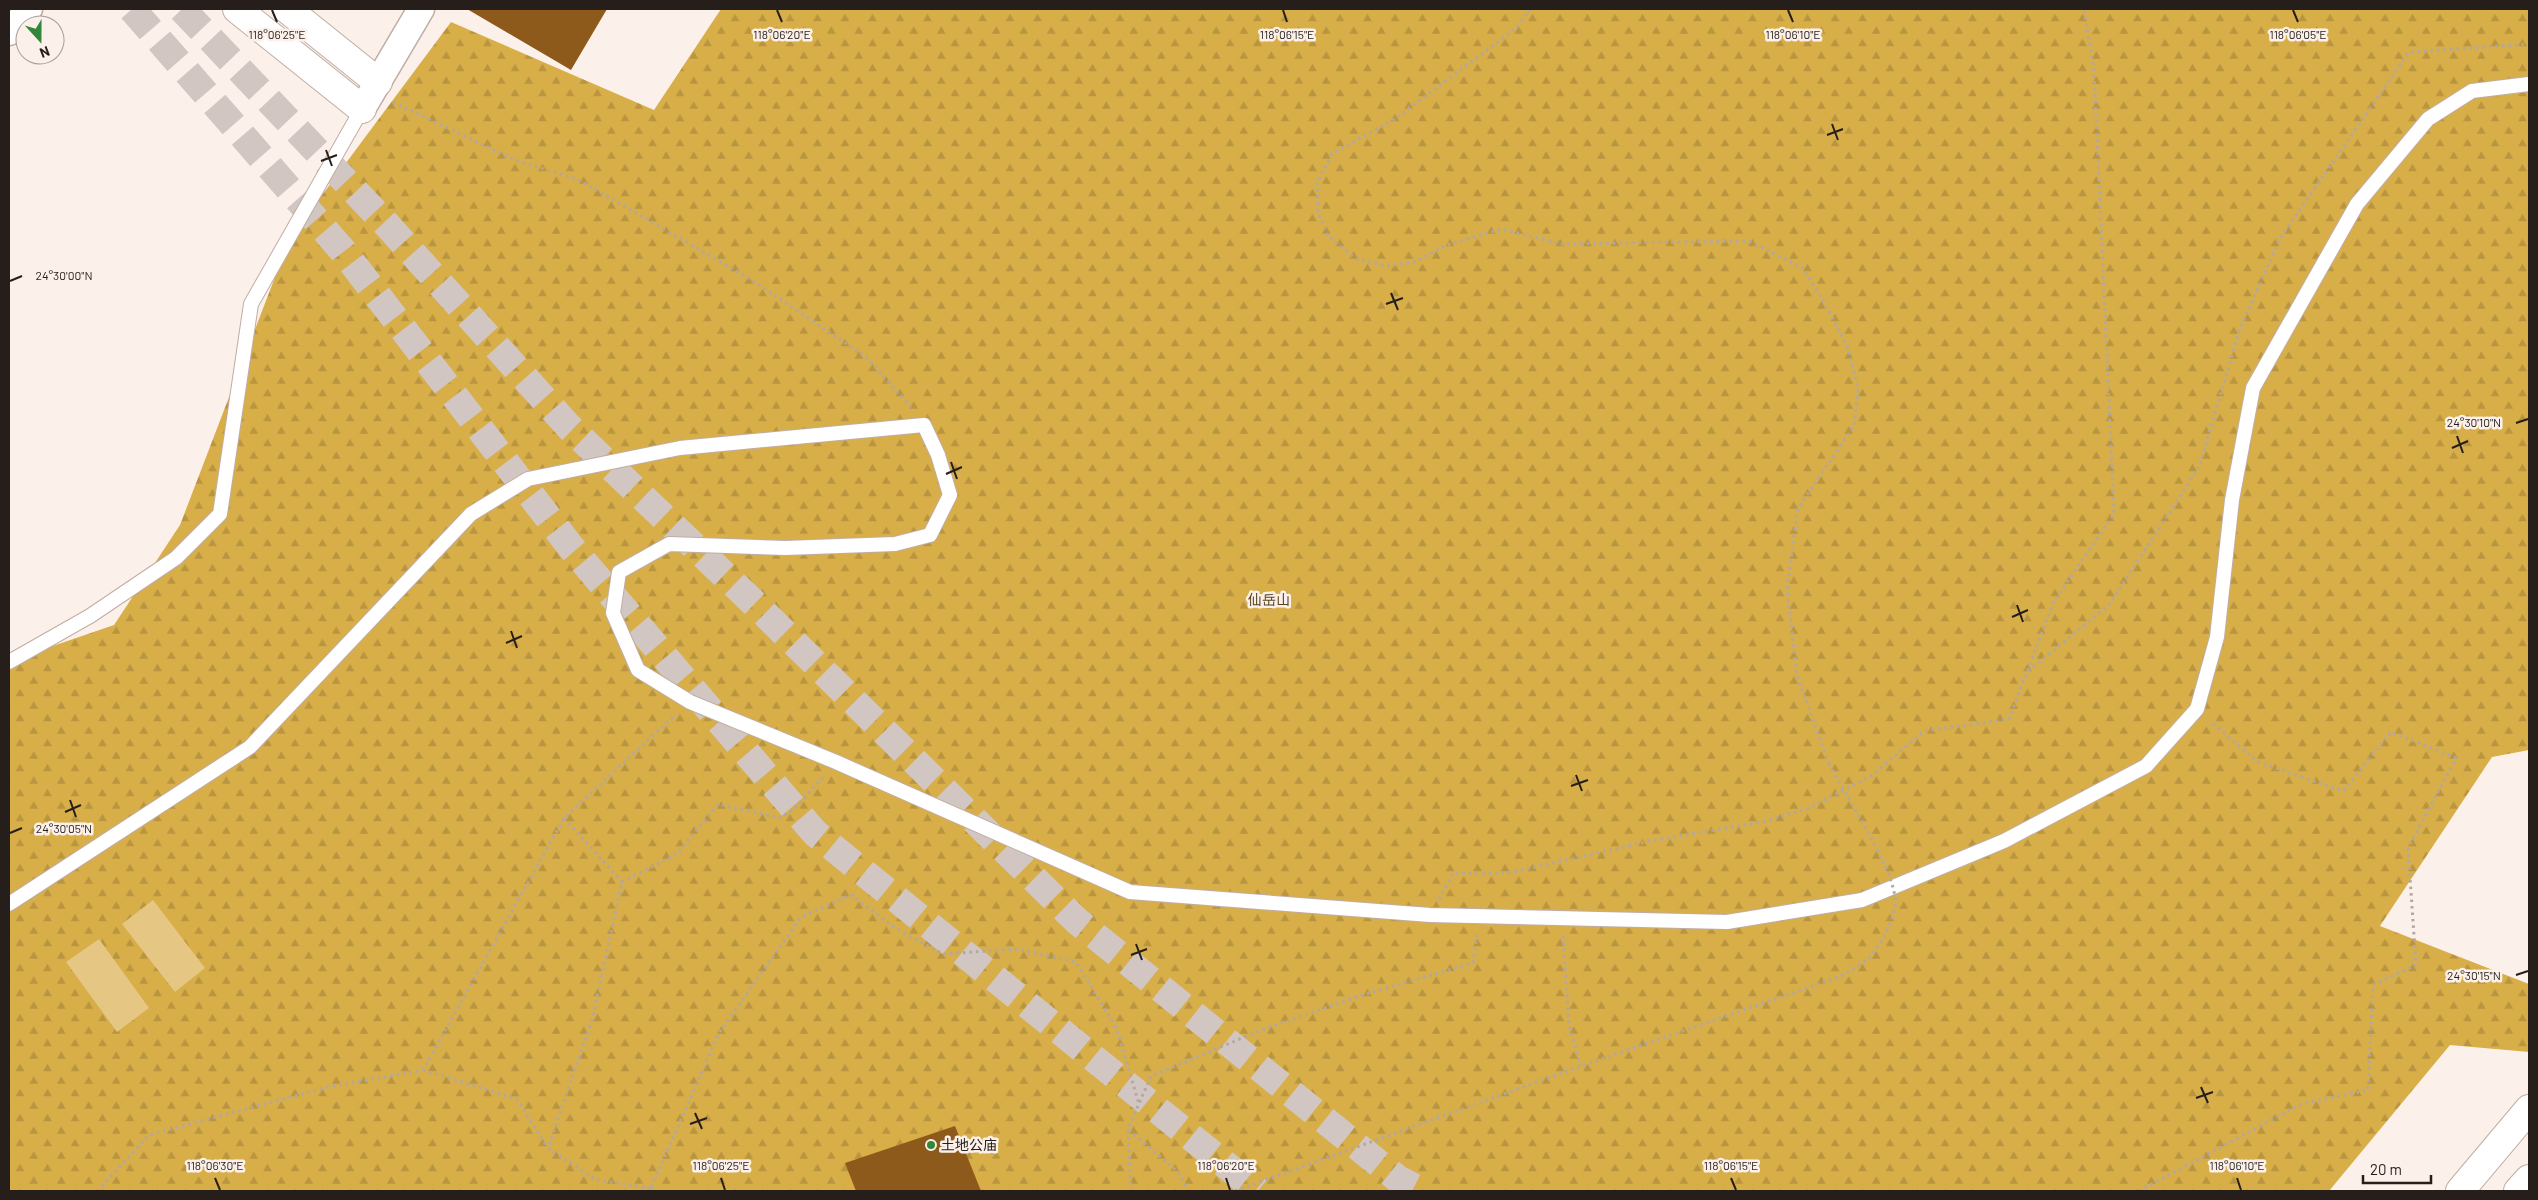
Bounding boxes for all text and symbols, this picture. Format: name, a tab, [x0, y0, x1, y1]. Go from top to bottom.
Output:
north arrow	[15, 15, 65, 65]
text: 118°06'25"E	[249, 27, 305, 41]
text: 118°06'20"E	[753, 27, 811, 41]
text: 118°06'15"E	[1260, 27, 1314, 41]
text: 118°06'10"E	[1765, 27, 1821, 41]
text: 118°06'05"E	[2269, 27, 2327, 41]
text: N	[37, 43, 52, 62]
text: 24°30'00"N	[36, 268, 93, 282]
text: 24°30'10"N	[2447, 415, 2501, 429]
park label: 仙岳山	[1248, 591, 1290, 608]
text: 24°30'05"N	[36, 821, 92, 835]
text: 24°30'15"N	[2447, 968, 2501, 982]
place label: 土地公庙	[941, 1136, 997, 1153]
marker: 土地公庙	[925, 1139, 937, 1151]
scale bar	[2363, 1152, 2430, 1184]
text: 118°06'30"E	[186, 1158, 244, 1172]
text: 118°06'25"E	[693, 1158, 749, 1172]
text: 118°06'20"E	[1197, 1158, 1255, 1172]
text: 118°06'15"E	[1704, 1158, 1758, 1172]
text: 118°06'10"E	[2209, 1158, 2265, 1172]
text: 20 m	[2370, 1160, 2402, 1178]

